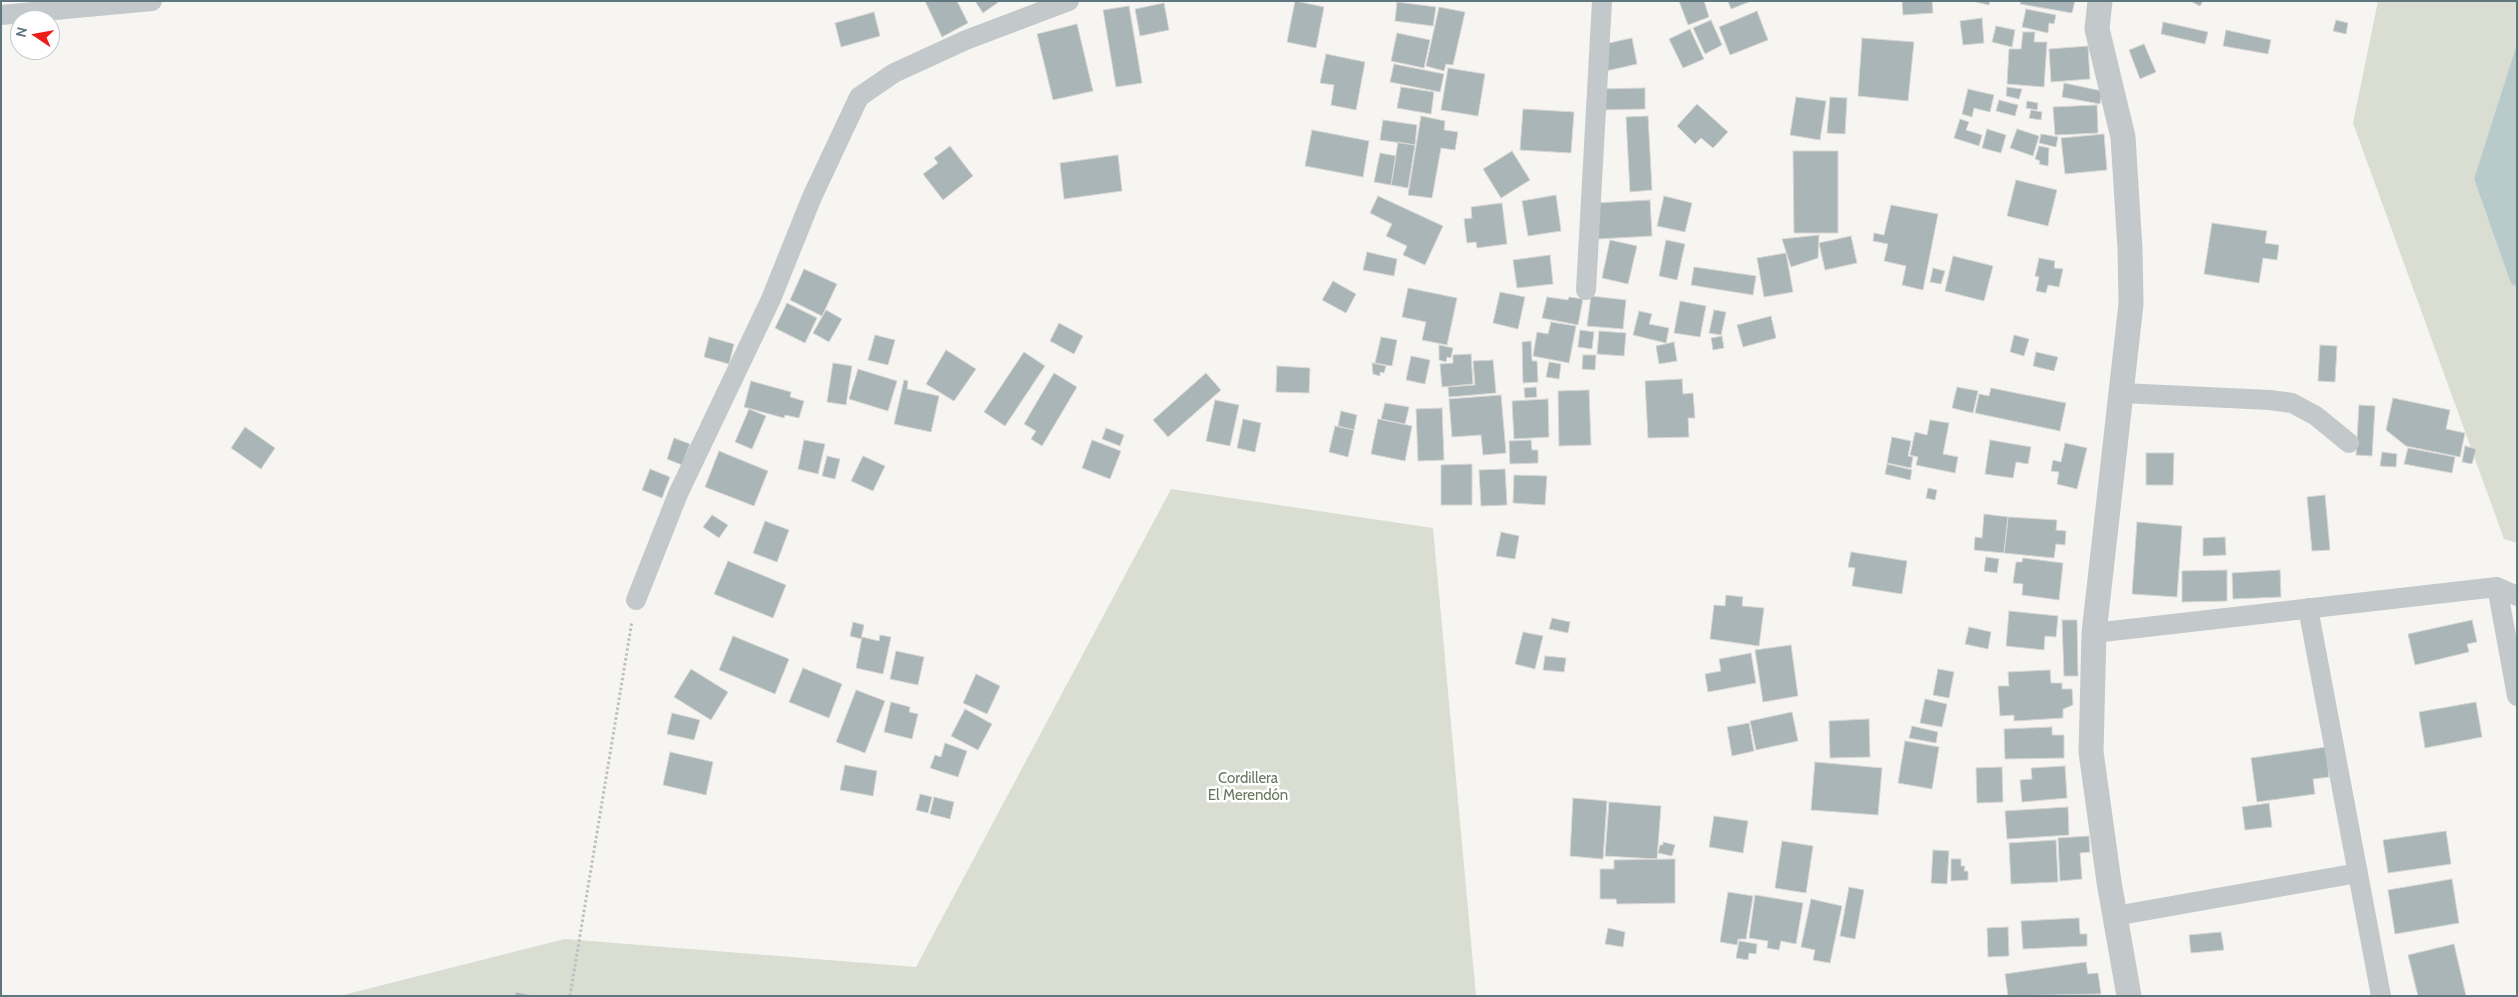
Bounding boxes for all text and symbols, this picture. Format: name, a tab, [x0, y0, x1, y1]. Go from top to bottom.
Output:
north arrow	[10, 10, 60, 60]
text: N	[11, 25, 31, 39]
park label: Cordillera El Merendón	[1208, 770, 1288, 805]

